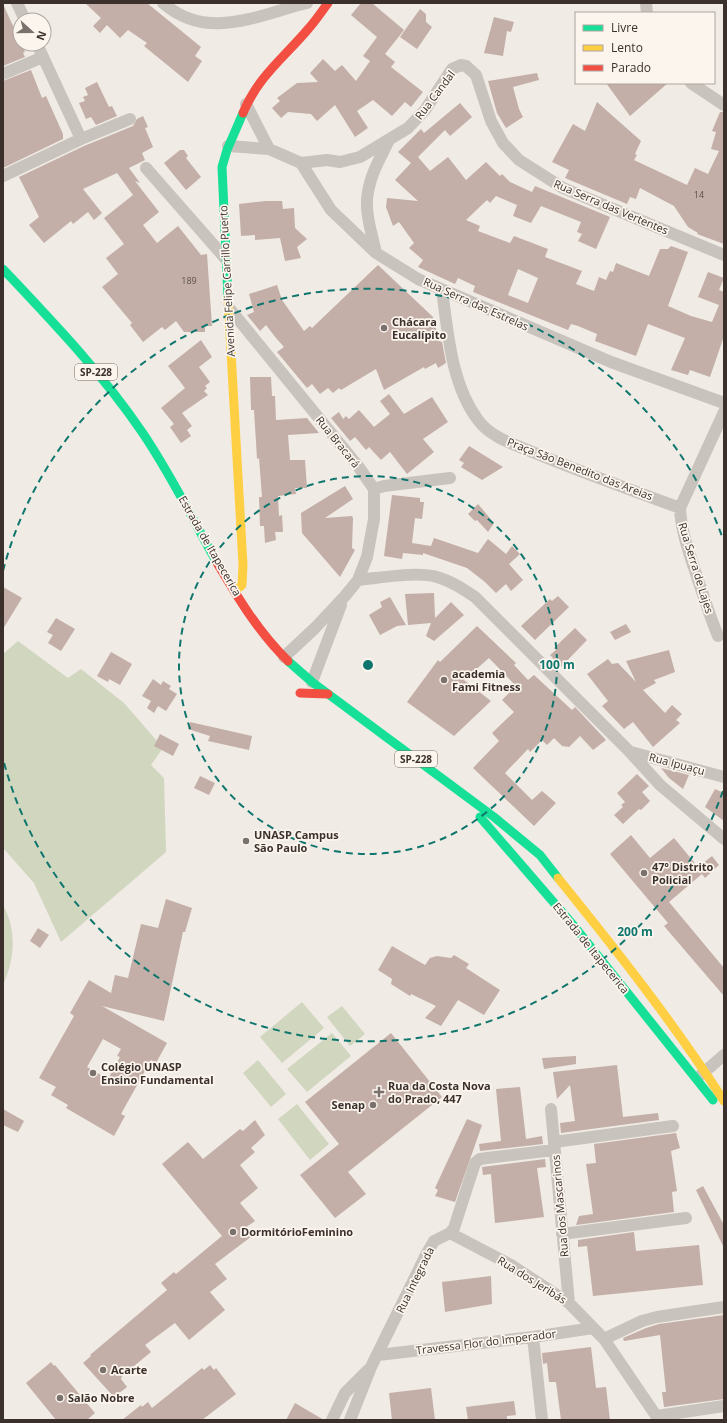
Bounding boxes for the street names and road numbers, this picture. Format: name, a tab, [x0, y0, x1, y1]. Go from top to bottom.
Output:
street label: Rua Candal	[411, 67, 458, 122]
street label: Rua Serra das Vertentes	[552, 176, 671, 237]
street label: Avenida Felipe Carrillo Puerto	[215, 205, 238, 357]
street label: Rua Serra das Estrelas	[421, 274, 531, 334]
road number: SP-228	[75, 364, 117, 380]
street label: Rua Bracará	[313, 413, 364, 471]
street label: Praça São Benedito das Areias	[505, 434, 655, 503]
street label: Estrada de Itapecerica	[176, 493, 245, 599]
street label: Rua Serra de Lajes	[675, 520, 717, 615]
street label: Rua Ipuaçu	[648, 749, 707, 778]
road number: SP-228	[395, 751, 437, 767]
street label: Estrada de Itapecerica	[550, 899, 633, 996]
street label: Rua dos Mascarinos	[548, 1154, 571, 1258]
street label: Rua Integrada	[392, 1244, 437, 1315]
street label: Rua dos Jeribás	[495, 1252, 570, 1307]
street label: Travessa Flor do Imperador	[415, 1325, 557, 1358]

